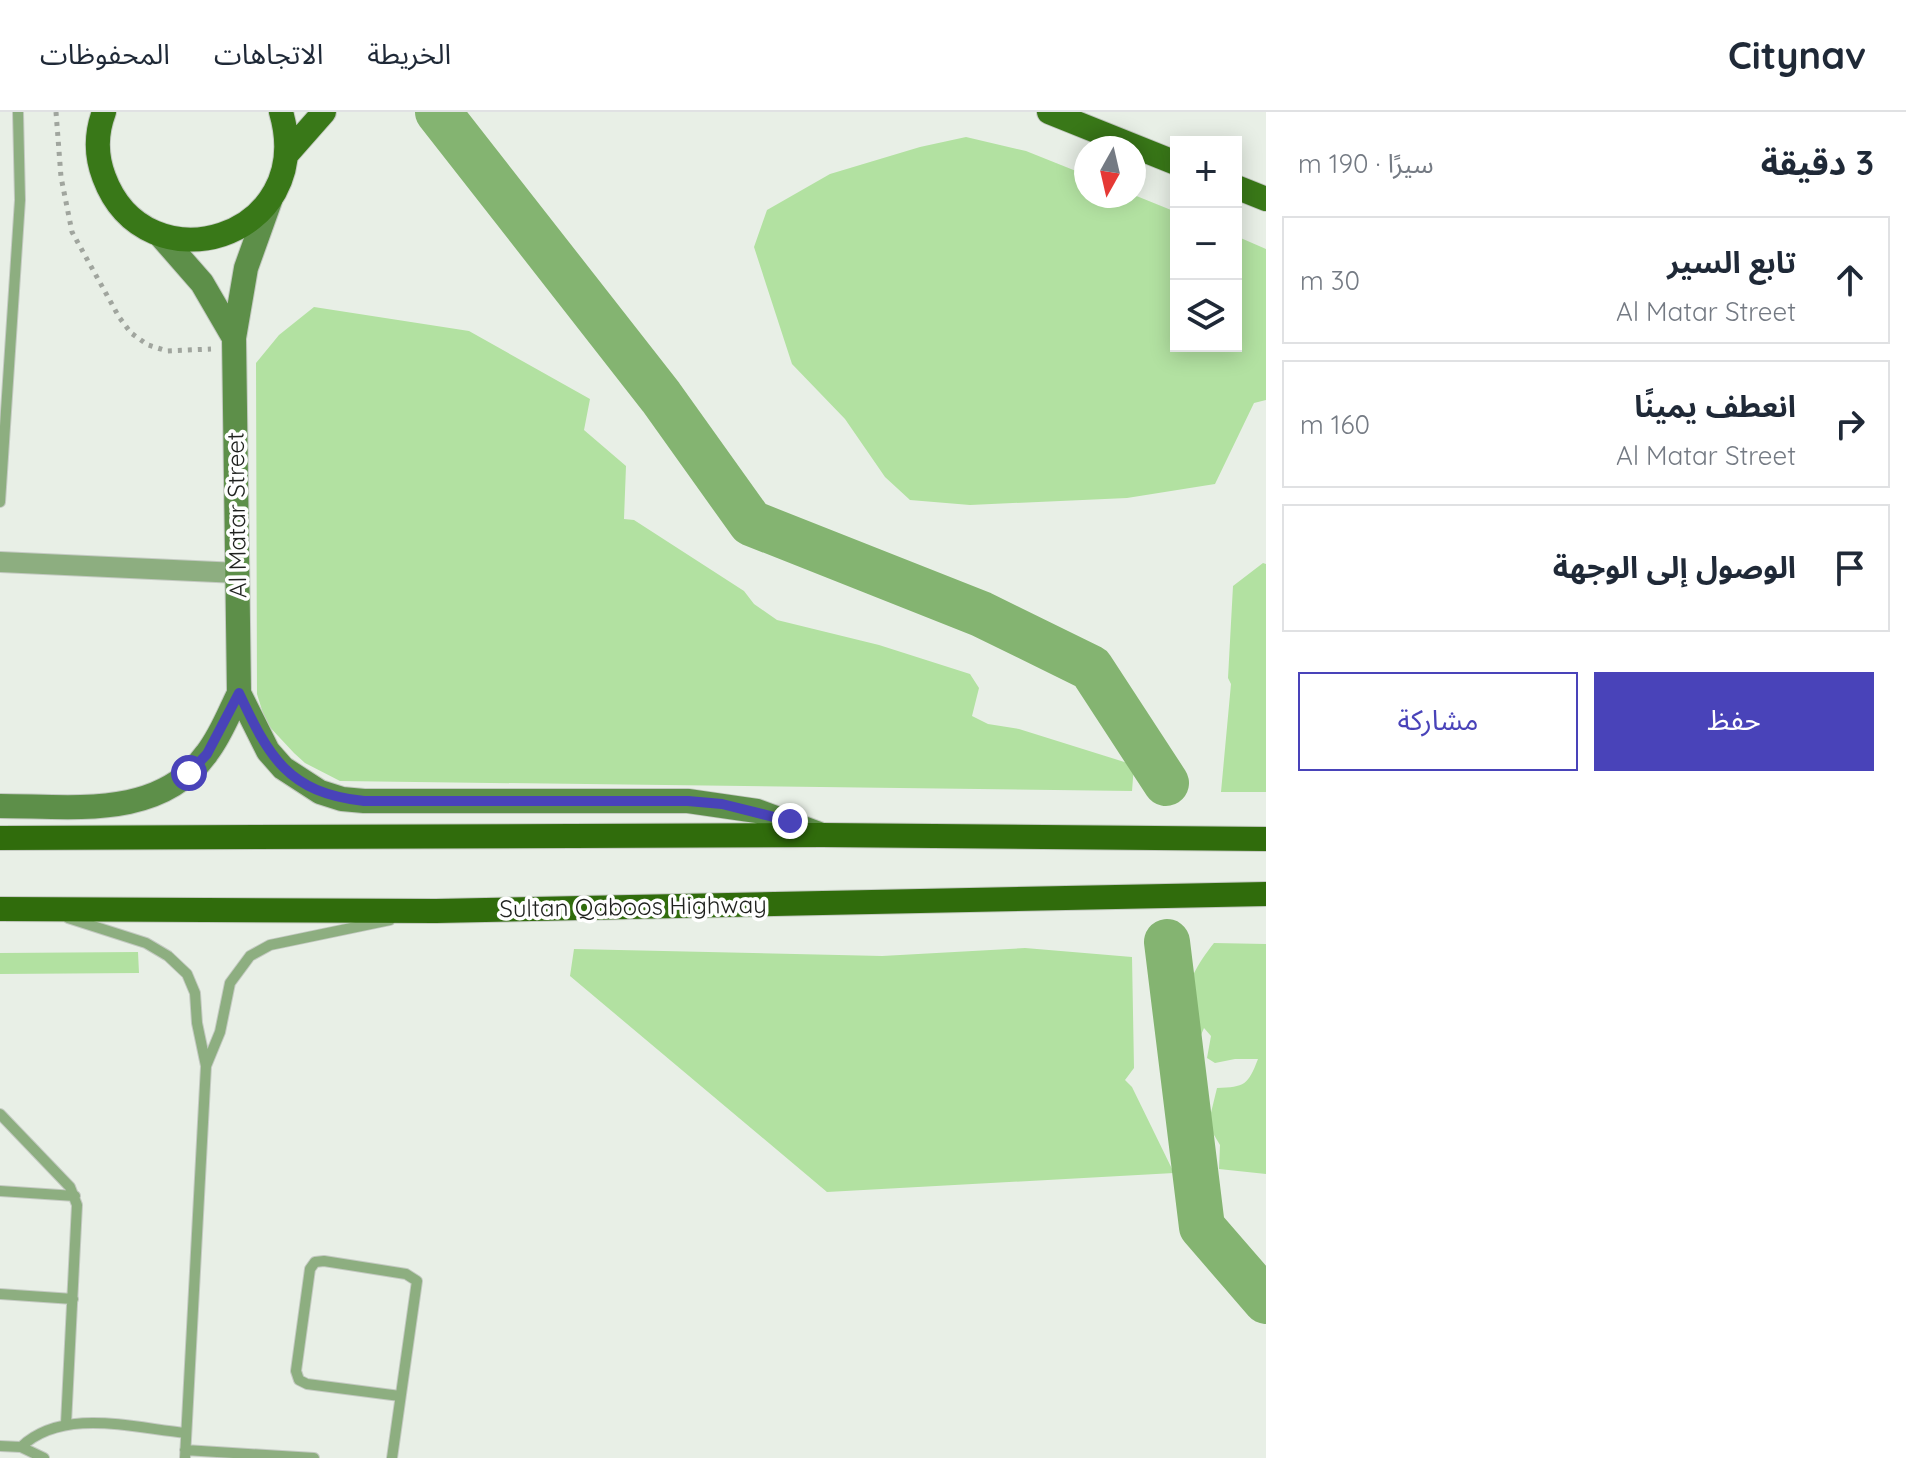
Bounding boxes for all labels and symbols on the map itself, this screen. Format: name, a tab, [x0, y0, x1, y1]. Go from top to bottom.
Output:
north arrow	[1074, 136, 1146, 208]
street label: Al Matar Street	[220, 432, 252, 598]
route start	[171, 755, 207, 791]
route end	[772, 803, 808, 839]
street label: Sultan Qaboos Highway	[499, 889, 767, 923]

